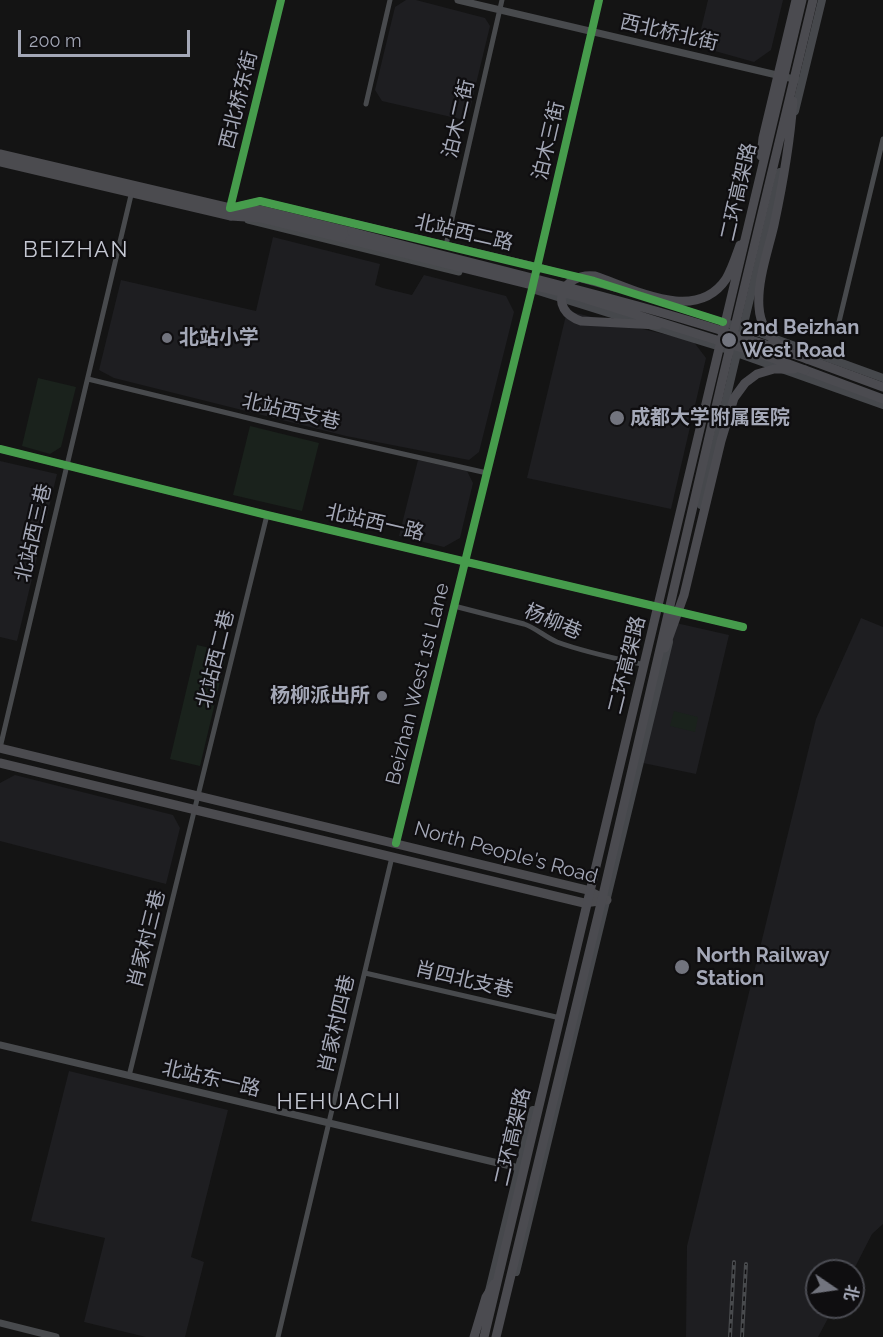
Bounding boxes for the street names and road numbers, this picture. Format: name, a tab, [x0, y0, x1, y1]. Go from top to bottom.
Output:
street label: 西北桥北街	[618, 10, 720, 56]
street label: 西北桥东街	[215, 49, 263, 151]
street label: 泊木二街	[438, 77, 480, 161]
street label: 泊木三街	[528, 99, 570, 183]
street label: 二环高架路	[716, 141, 762, 243]
street label: 北站西二路	[413, 210, 515, 256]
street label: 北站西支巷	[240, 389, 342, 435]
street label: 北站西三巷	[11, 482, 57, 584]
street label: 北站西一路	[324, 500, 426, 546]
street label: Beizhan West 1st Lane	[381, 581, 455, 787]
street label: 杨柳巷	[521, 599, 585, 645]
street label: 北站西二巷	[192, 608, 240, 710]
street label: 二环高架路	[603, 614, 651, 716]
street label: North People's Road	[411, 817, 601, 889]
street label: 肖家村三巷	[123, 888, 171, 990]
street label: 肖四北支巷	[413, 957, 515, 1003]
street label: 肖家村四巷	[314, 973, 360, 1075]
street label: 北站东一路	[160, 1056, 262, 1102]
street label: 二环高架路	[490, 1086, 536, 1188]

